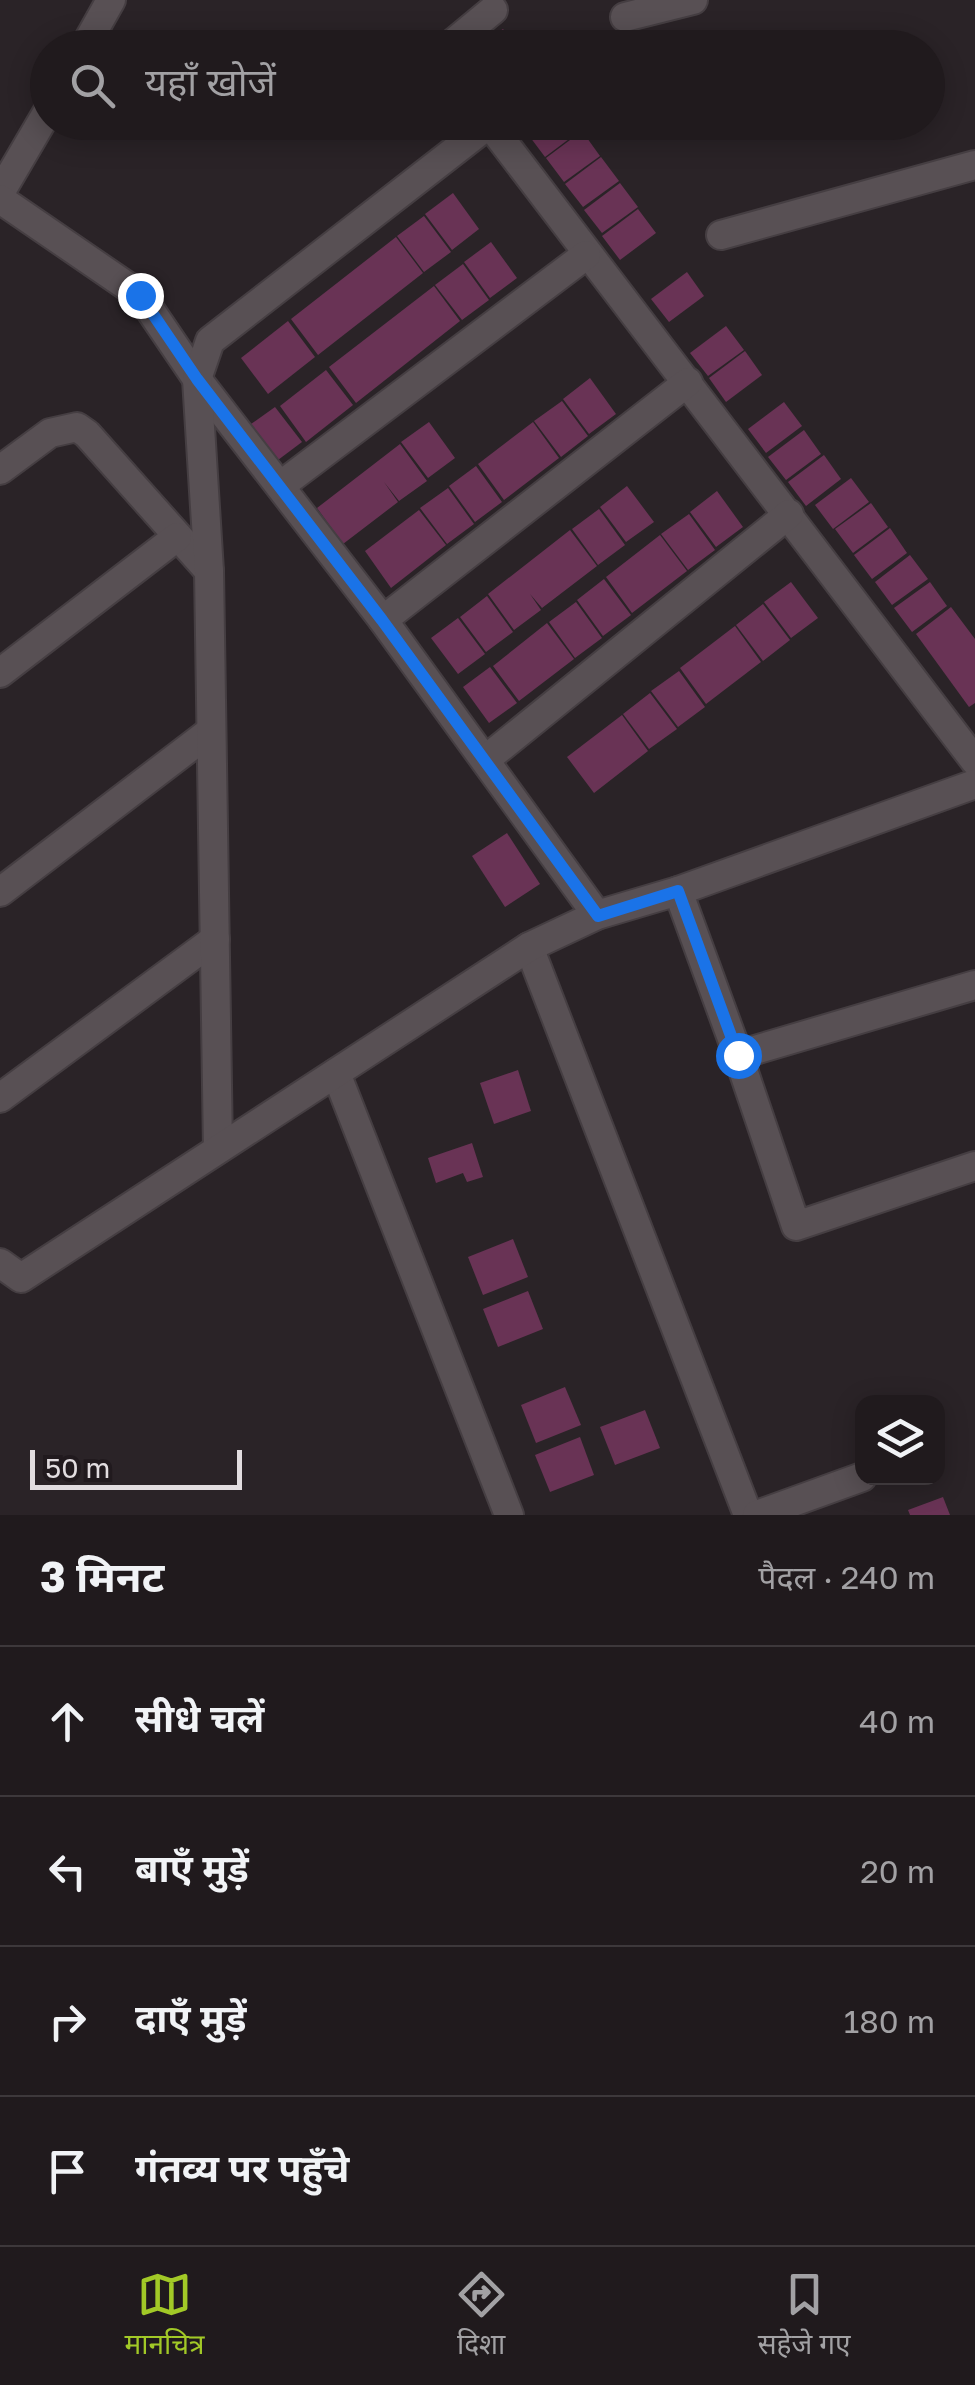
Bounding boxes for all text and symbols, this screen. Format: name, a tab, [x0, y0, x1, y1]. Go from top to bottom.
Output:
search box	[30, 30, 945, 140]
icon: search	[65, 58, 120, 113]
text: यहाँ खोजें	[145, 59, 276, 104]
route end	[118, 273, 164, 319]
route start	[716, 1033, 762, 1079]
map controls	[855, 1395, 945, 1485]
button: layers	[855, 1395, 945, 1485]
scale bar	[30, 1445, 242, 1490]
text: 50 m	[45, 1451, 110, 1484]
text: 3 मिनट	[40, 1551, 164, 1601]
text: पैदल · 240 m	[758, 1558, 935, 1596]
icon: ahead	[40, 1694, 95, 1749]
text: सीधे चलें	[135, 1695, 264, 1740]
text: 40 m	[859, 1702, 935, 1740]
icon: left	[40, 1844, 95, 1899]
text: बाएँ मुड़ें	[135, 1845, 249, 1890]
text: 20 m	[860, 1852, 935, 1890]
icon: right	[40, 1994, 95, 2049]
text: दाएँ मुड़ें	[135, 1995, 247, 2040]
text: 180 m	[844, 2002, 935, 2040]
icon: arrive	[40, 2144, 95, 2199]
text: गंतव्य पर पहुँचे	[135, 2145, 349, 2190]
tab: मानचित्र	[125, 2267, 205, 2365]
tab: दिशा	[454, 2267, 509, 2365]
tab: सहेजे गए	[758, 2267, 850, 2365]

